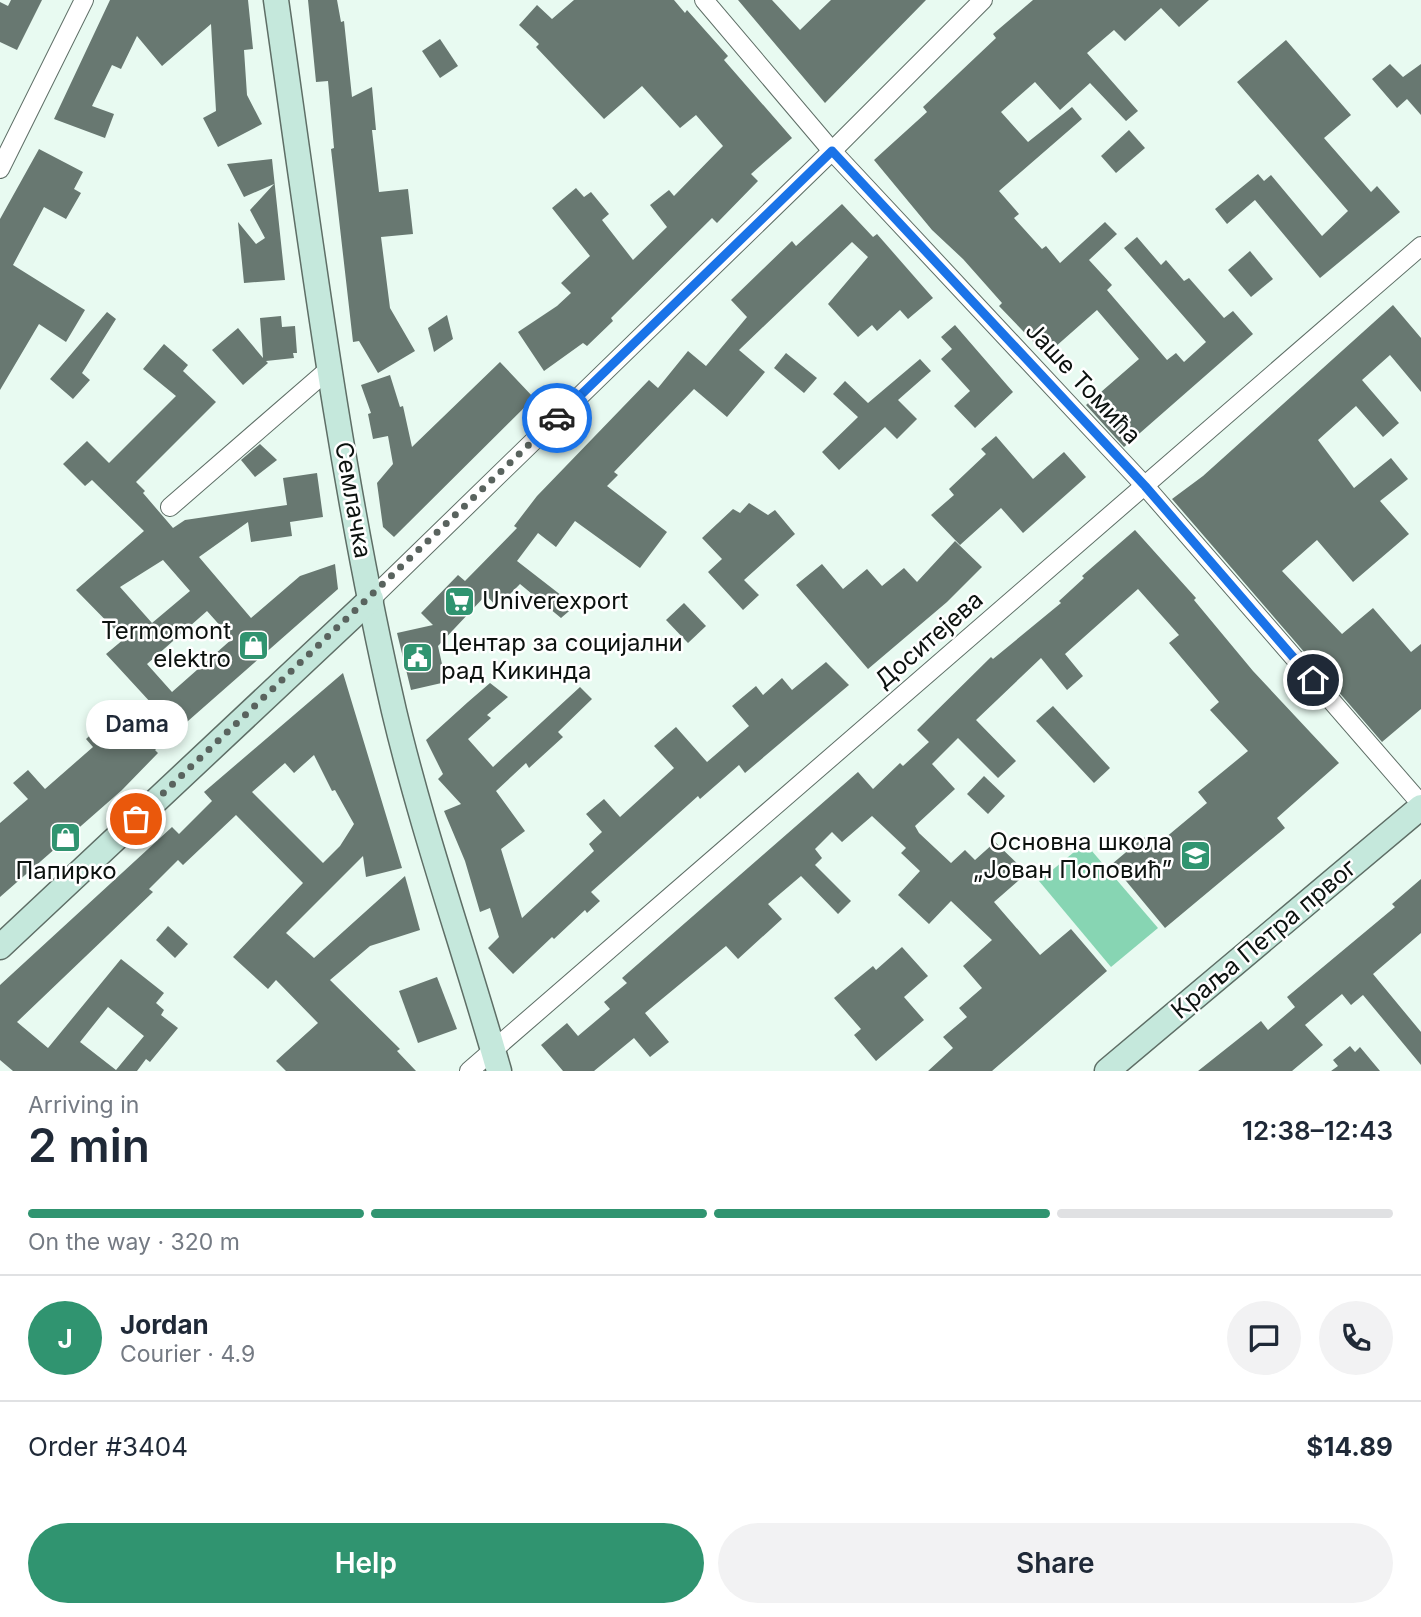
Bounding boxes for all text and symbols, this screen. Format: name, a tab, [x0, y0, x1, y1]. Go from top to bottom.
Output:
street label: Јаше Томића	[1020, 316, 1147, 450]
courier	[522, 383, 592, 453]
icon: car	[538, 399, 576, 437]
street label: Семлачка	[329, 439, 378, 560]
supermarket icon: Univerexport	[442, 584, 476, 618]
street label: Доситејева	[869, 585, 989, 694]
place label: Univerexport	[482, 586, 629, 615]
place label: Termomont elektro	[101, 616, 231, 673]
shop icon: Termomont elektro	[237, 628, 271, 662]
place label: Центар за социјални рад Кикинда	[441, 628, 683, 685]
public building icon: Центар за социјални рад Кикинда	[401, 640, 435, 674]
pin	[1283, 650, 1343, 710]
icon: home	[1294, 661, 1332, 699]
callout: Dama	[85, 700, 187, 749]
text: Dama	[105, 710, 169, 738]
pin	[106, 789, 166, 849]
icon: bag	[117, 800, 155, 838]
shop icon: Папирко	[49, 820, 83, 854]
place label: Основна школа „Јован Поповић”	[973, 827, 1172, 884]
school or university icon: Основна школа „Јован Поповић”	[1178, 839, 1212, 873]
street label: Краља Петра првог	[1165, 853, 1362, 1025]
place label: Папирко	[15, 856, 117, 885]
text: Arriving in	[28, 1091, 139, 1119]
text: 12:38–12:43	[1242, 1115, 1393, 1146]
text: 2 min	[28, 1117, 150, 1173]
text: On the way · 320 m	[28, 1228, 240, 1256]
button: chat	[1227, 1301, 1301, 1375]
button: phone	[1319, 1301, 1393, 1375]
text: Jordan	[120, 1309, 209, 1340]
text: J	[57, 1323, 73, 1354]
text: Courier · 4.9	[120, 1340, 255, 1368]
text: Order #3404	[28, 1431, 188, 1462]
text: $14.89	[1306, 1431, 1393, 1462]
button: Help	[28, 1523, 704, 1603]
button: Share	[718, 1523, 1393, 1603]

